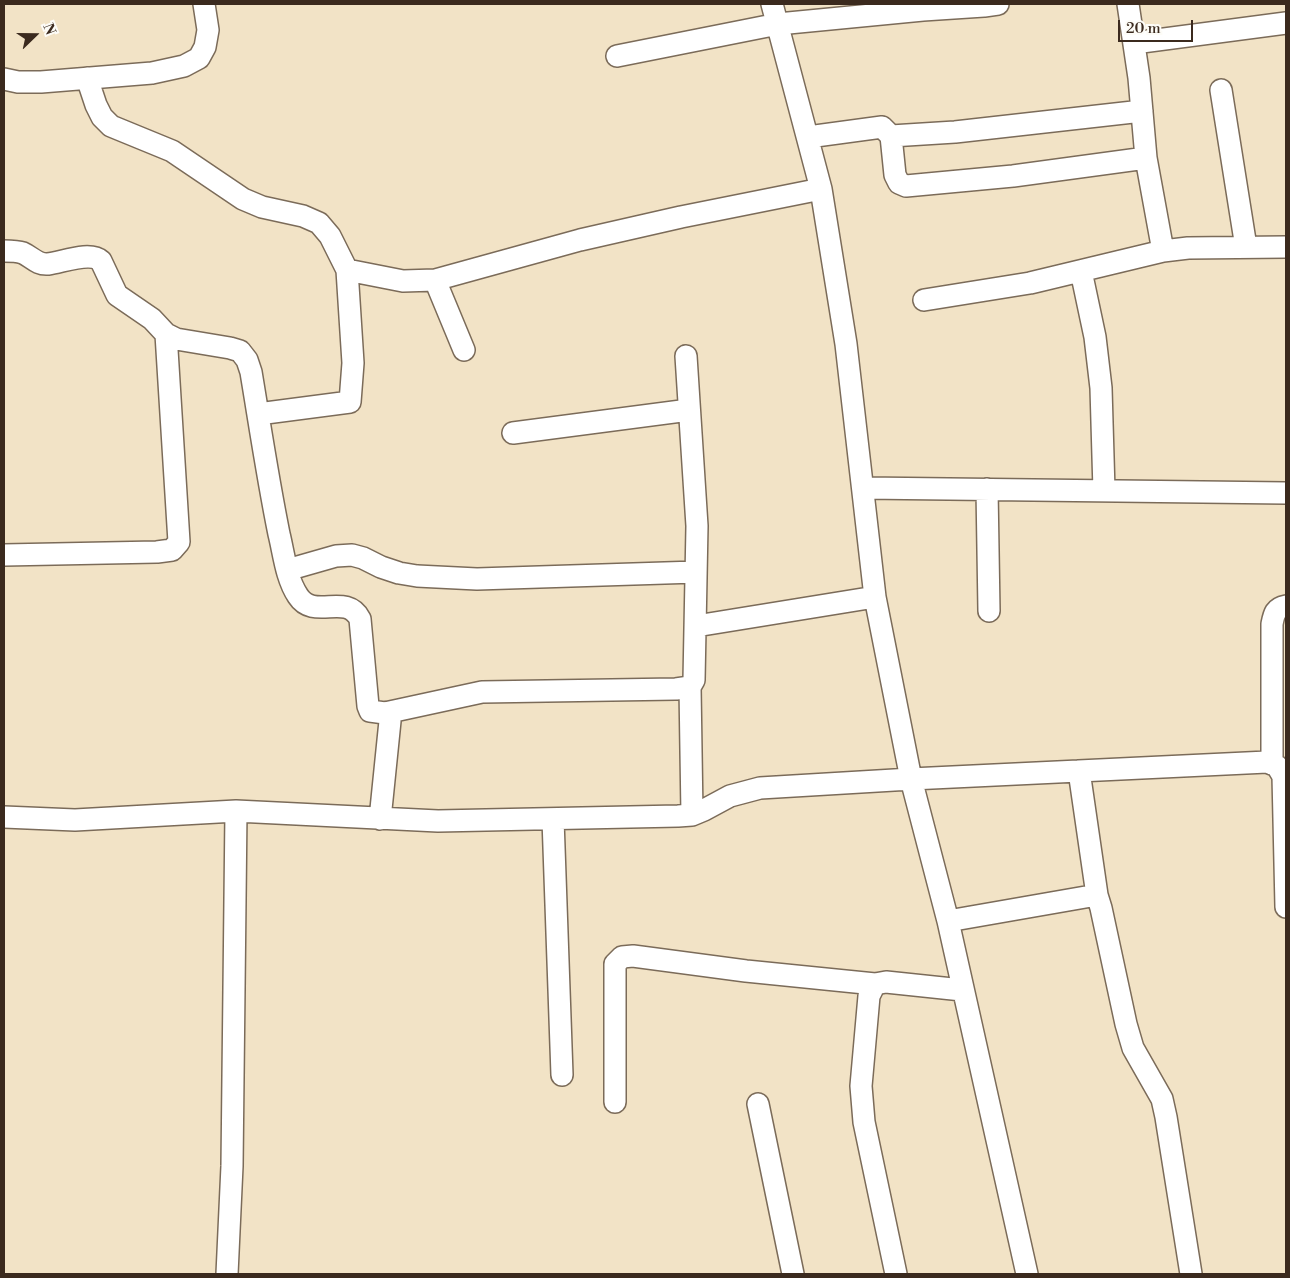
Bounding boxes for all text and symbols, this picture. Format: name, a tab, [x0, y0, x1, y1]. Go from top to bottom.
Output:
north arrow	[10, 10, 60, 60]
scale bar	[1120, 10, 1195, 42]
text: 20 m	[1126, 19, 1161, 38]
text: N	[38, 21, 59, 38]

